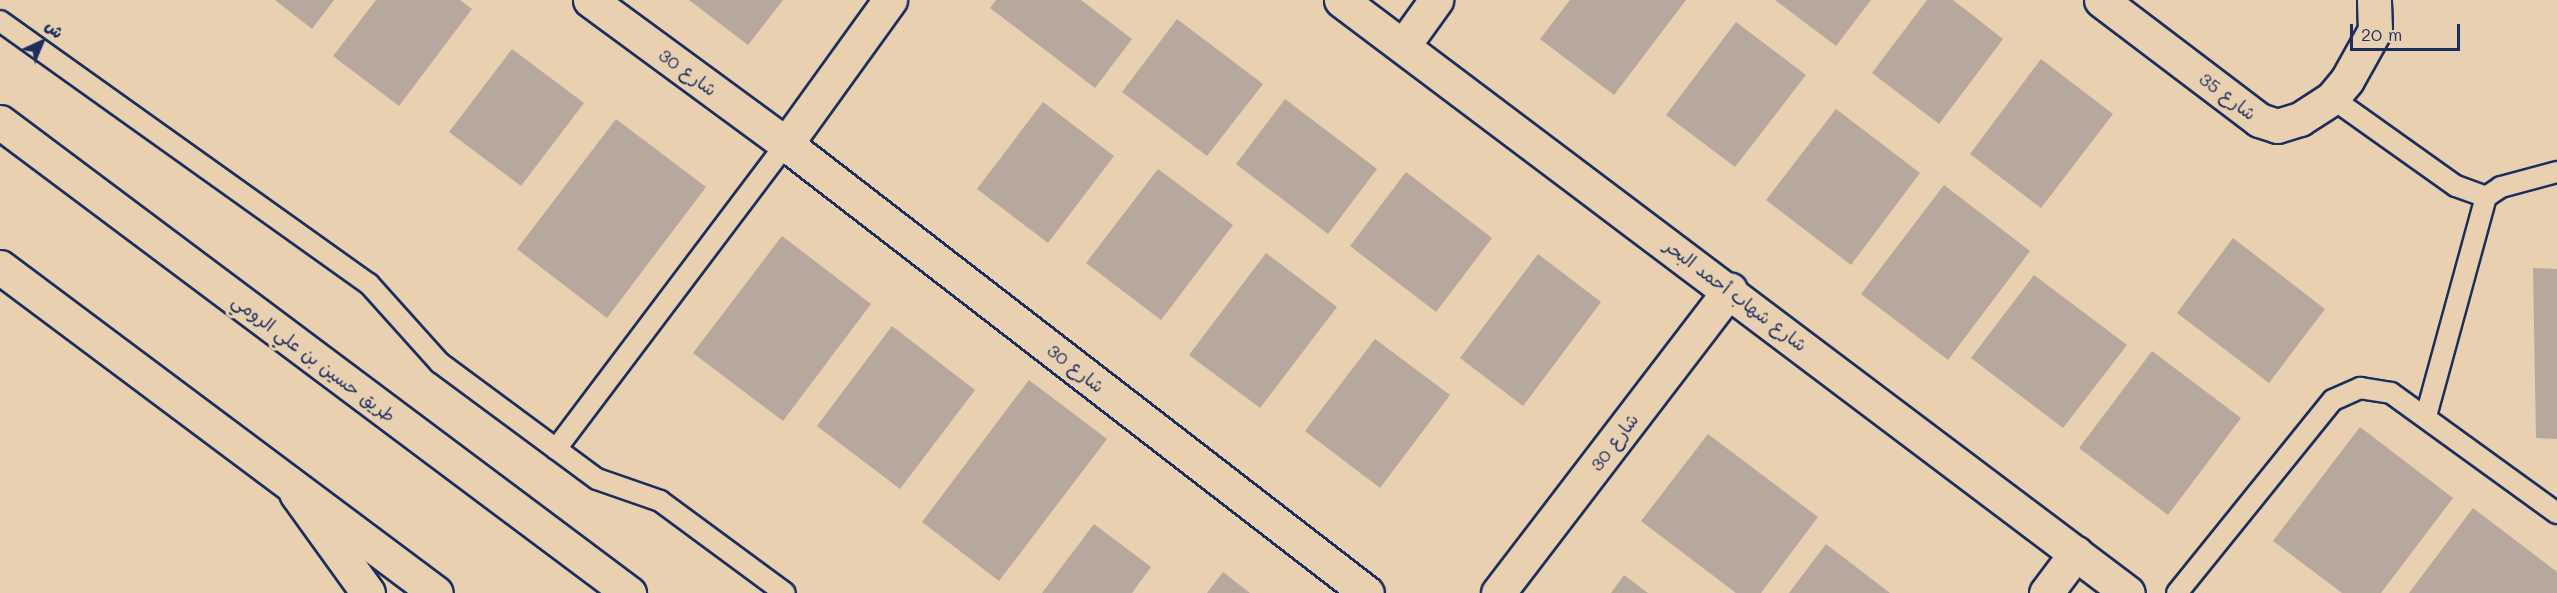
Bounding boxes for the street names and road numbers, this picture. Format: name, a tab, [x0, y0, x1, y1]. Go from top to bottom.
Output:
street label: شارع 30	[655, 44, 721, 100]
street label: شارع 35	[2195, 68, 2261, 124]
street label: شارع شهاب أحمد البحر	[1661, 234, 1811, 356]
street label: طريق حسين بن علي الرومي	[228, 290, 400, 426]
street label: شارع 30	[1043, 339, 1109, 397]
street label: شارع 30	[1585, 409, 1643, 475]

